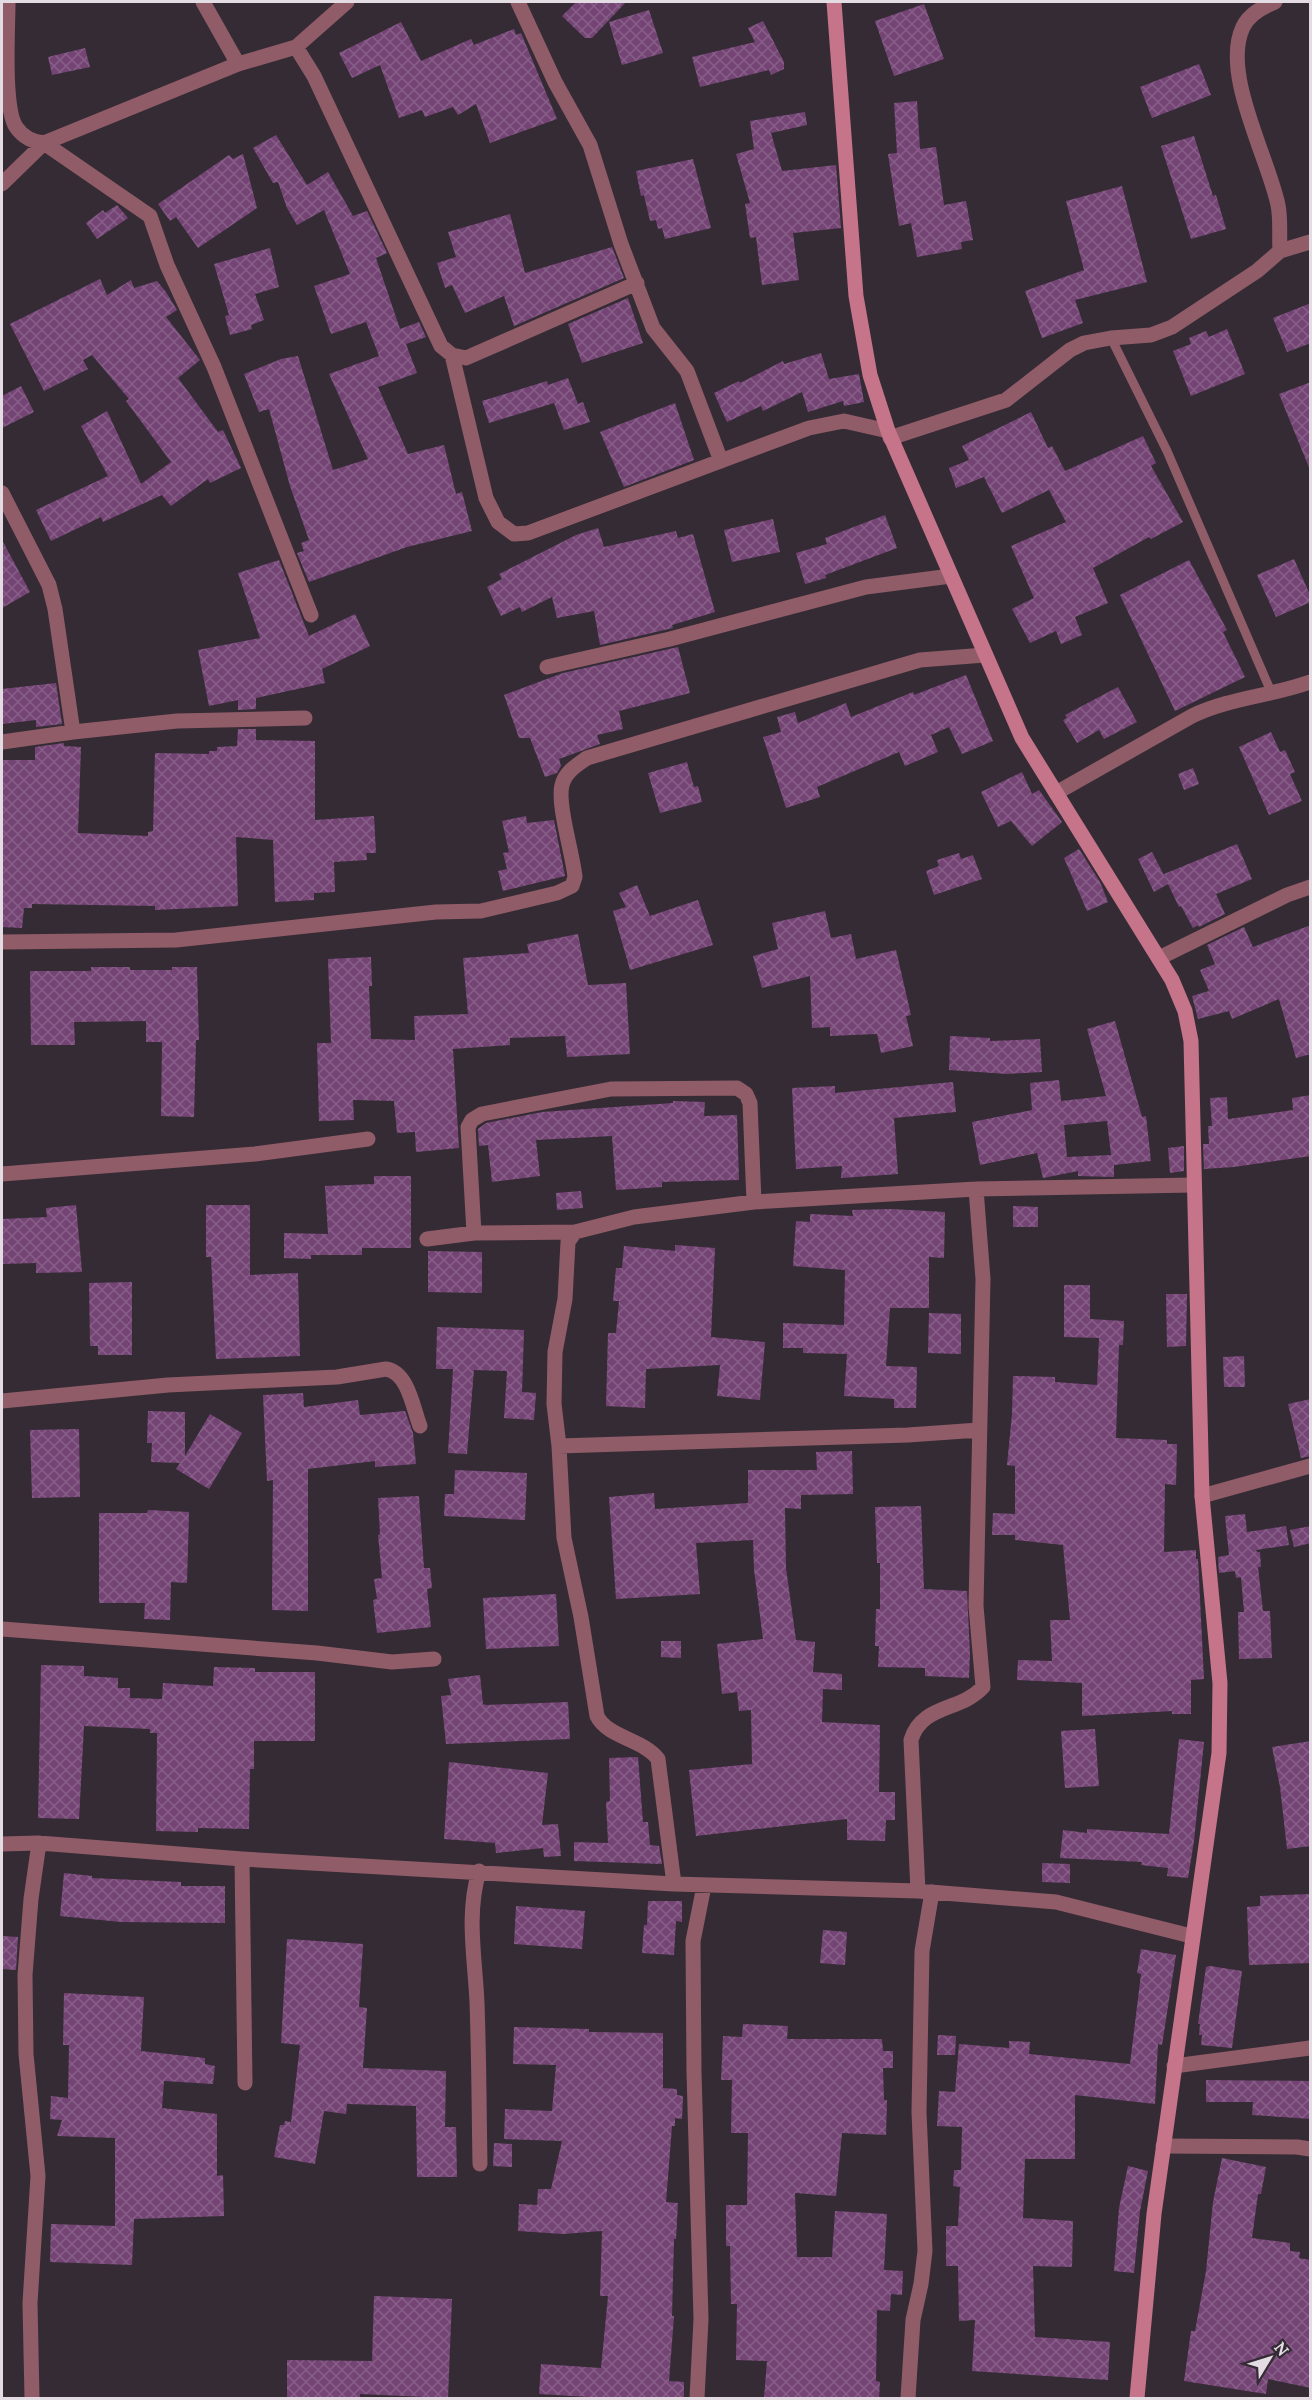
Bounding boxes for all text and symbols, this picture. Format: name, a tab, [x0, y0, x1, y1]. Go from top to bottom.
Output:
north arrow	[1240, 2328, 1300, 2388]
text: N	[1270, 2338, 1294, 2360]

